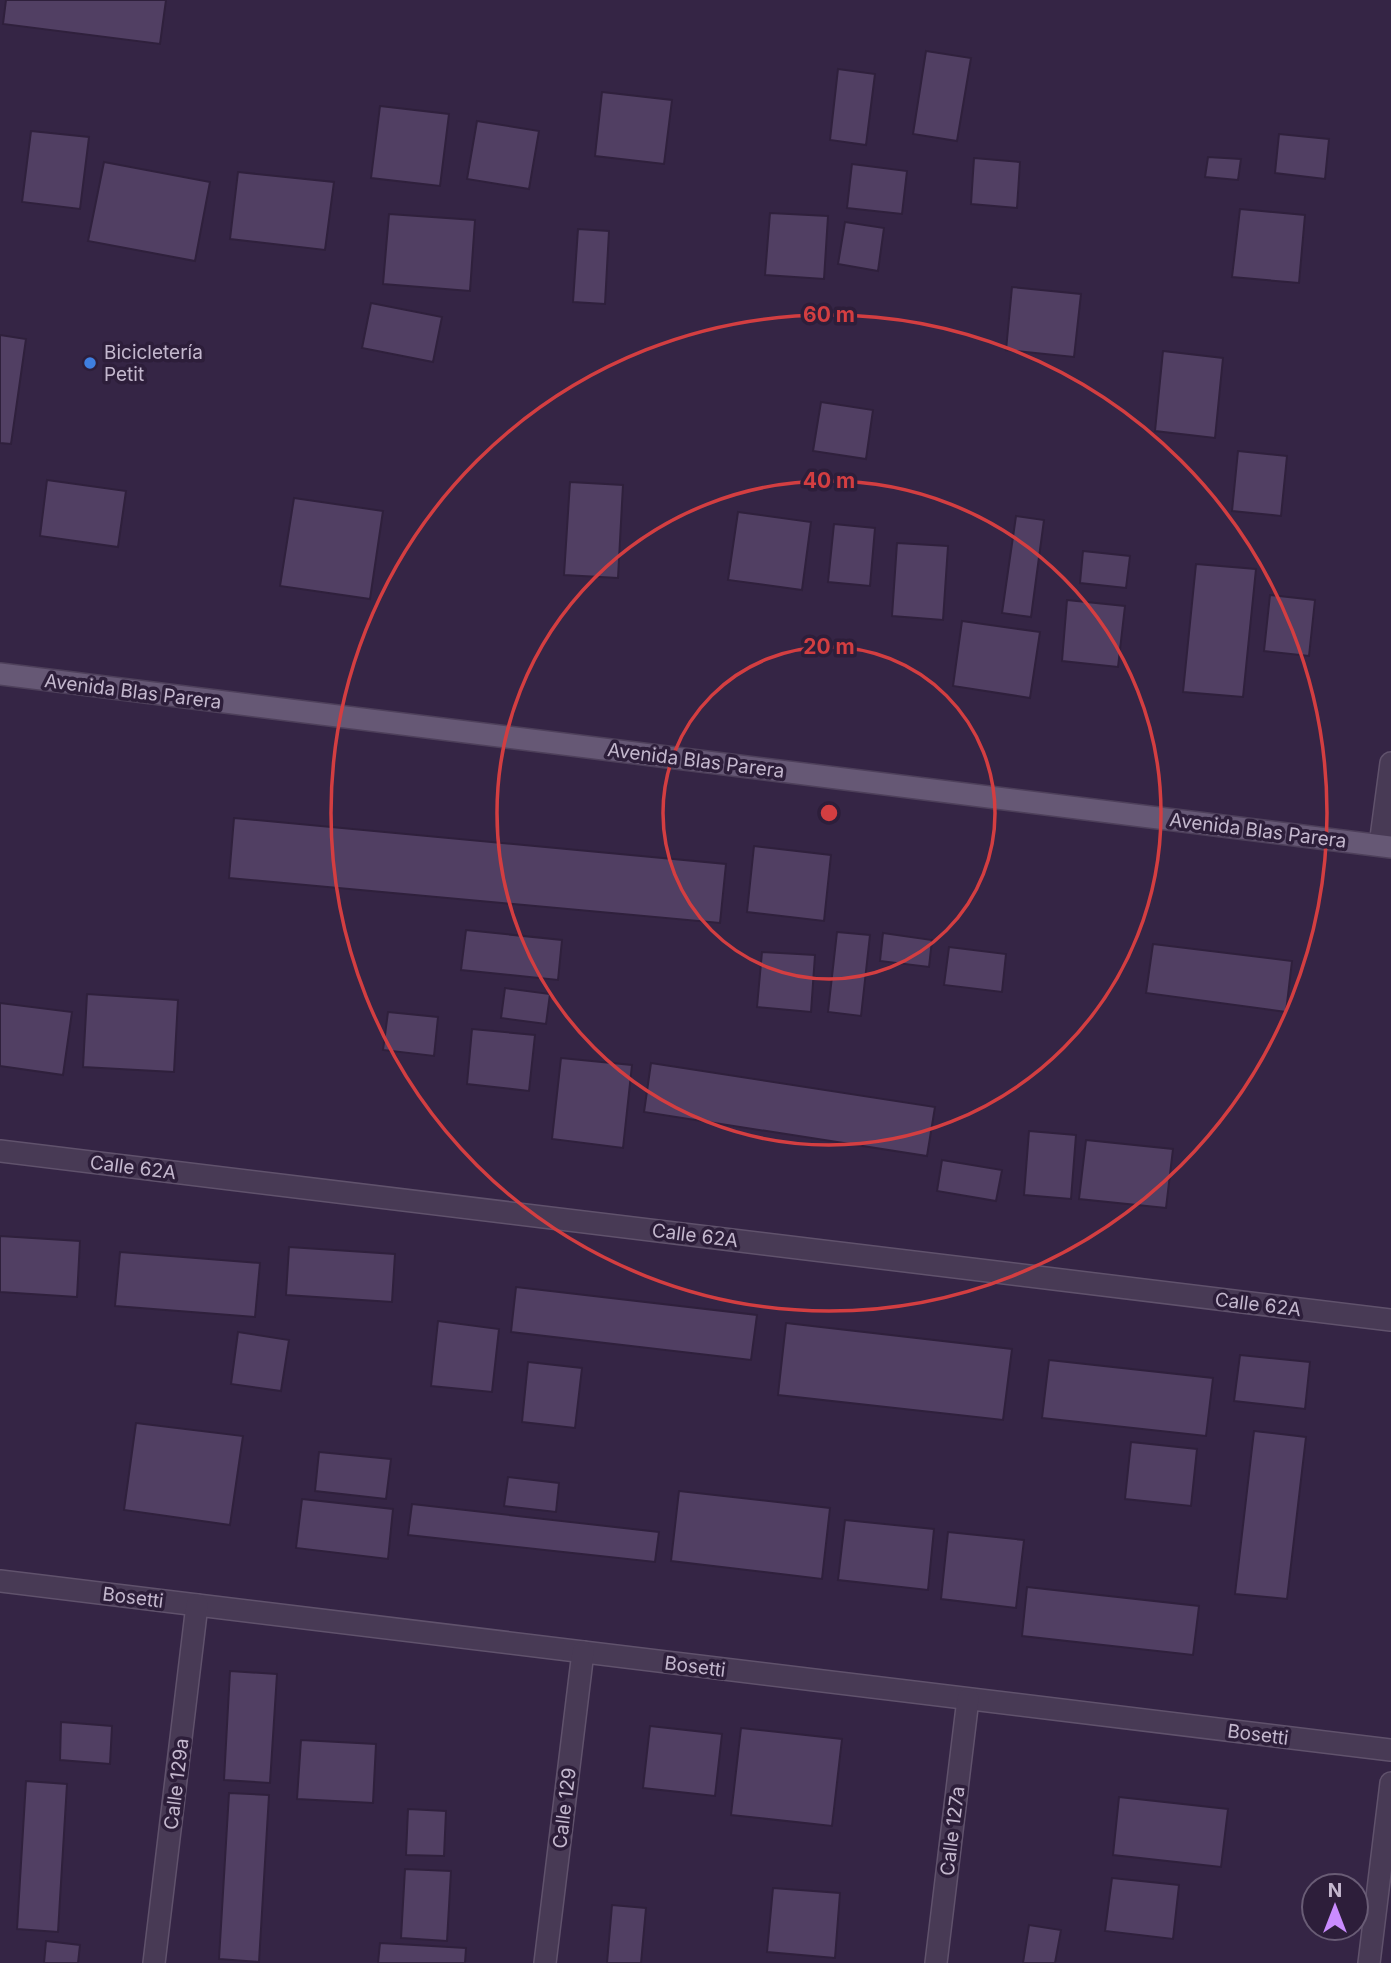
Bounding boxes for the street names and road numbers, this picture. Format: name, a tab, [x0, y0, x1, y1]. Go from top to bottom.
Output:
street label: Avenida Blas Parera	[43, 669, 223, 714]
street label: Avenida Blas Parera	[606, 738, 786, 783]
street label: Avenida Blas Parera	[1168, 808, 1348, 853]
street label: Calle 62A	[89, 1151, 177, 1184]
street label: Calle 62A	[651, 1219, 739, 1252]
street label: Calle 62A	[1214, 1288, 1302, 1321]
street label: Bosetti	[101, 1582, 165, 1613]
street label: Bosetti	[663, 1651, 727, 1682]
street label: Bosetti	[1226, 1719, 1290, 1750]
street label: Calle 129a	[159, 1737, 194, 1831]
street label: Calle 129	[548, 1766, 581, 1850]
street label: Calle 127a	[936, 1785, 969, 1877]

